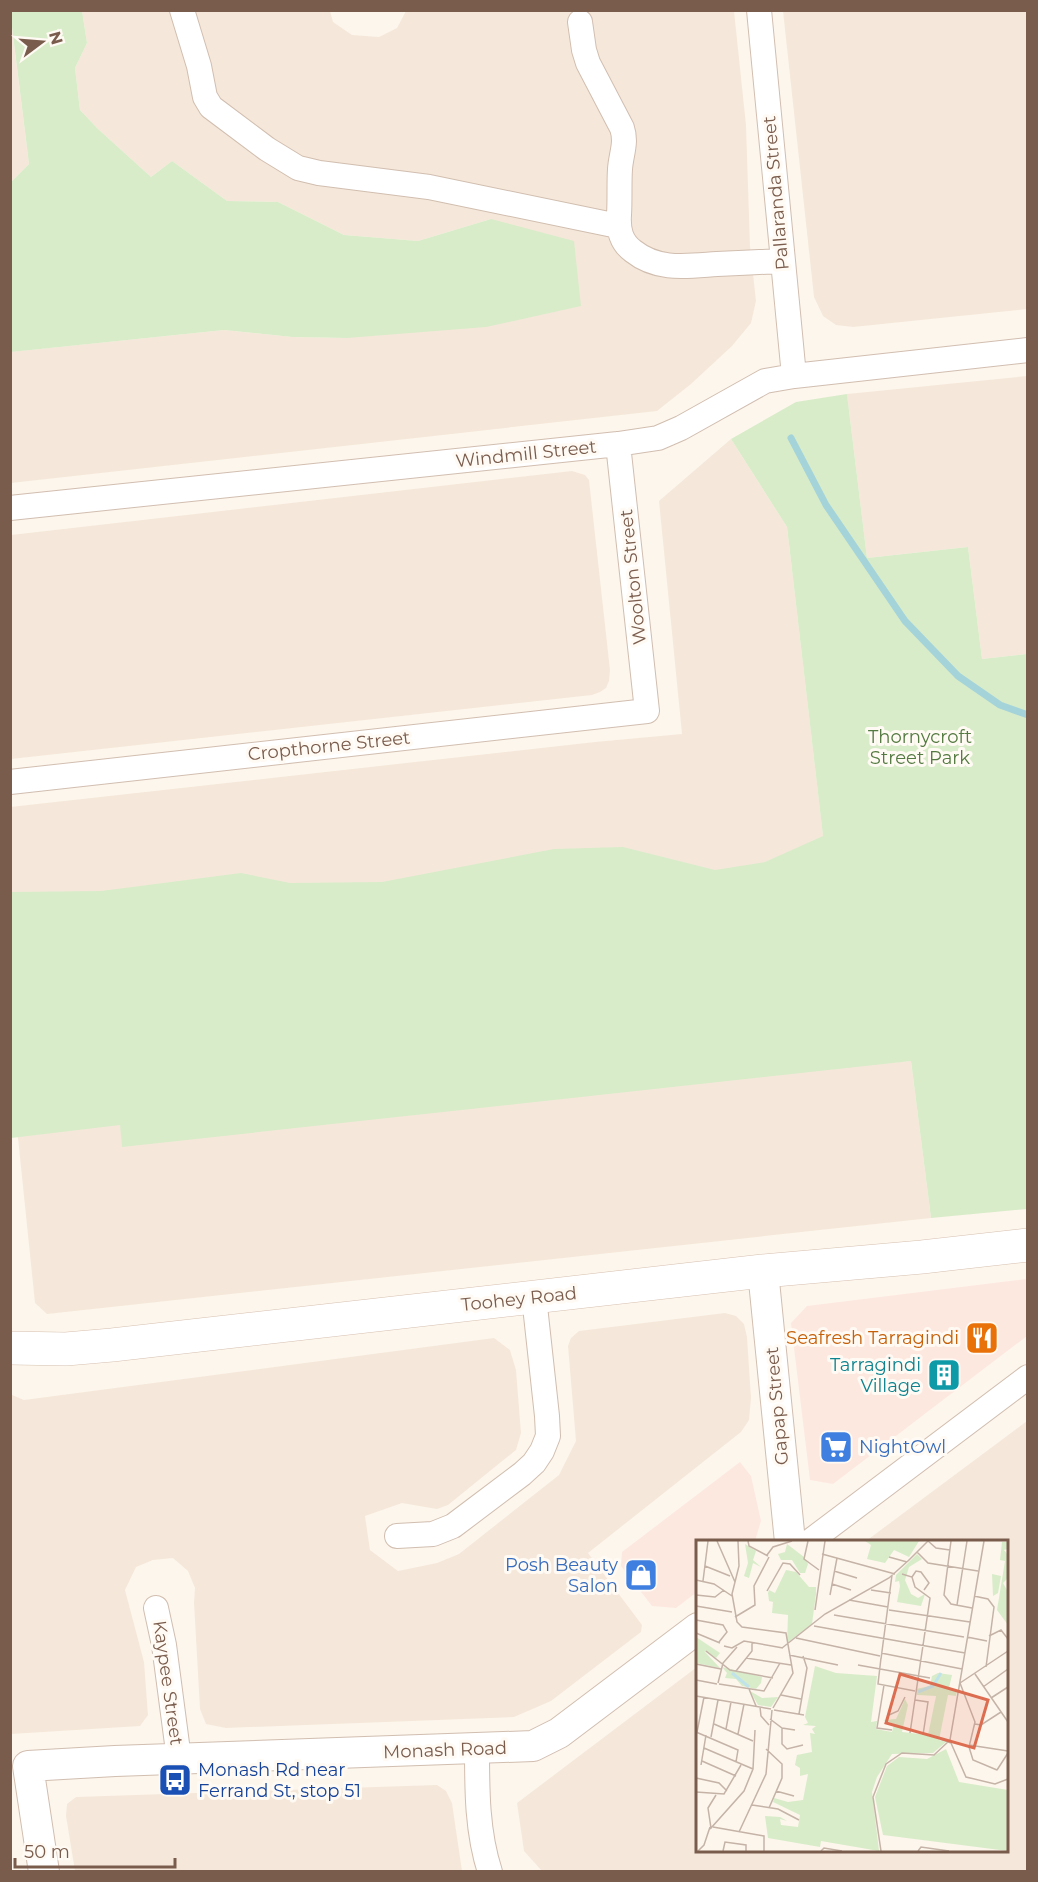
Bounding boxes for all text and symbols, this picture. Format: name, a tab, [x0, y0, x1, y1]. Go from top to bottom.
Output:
north arrow	[12, 12, 72, 72]
text: N	[45, 29, 67, 47]
street label: Pallaranda Street	[758, 115, 794, 271]
street label: Windmill Street	[454, 436, 598, 472]
street label: Woolton Street	[615, 508, 651, 646]
park label: Thornycroft Street Park	[868, 726, 972, 769]
street label: Cropthorne Street	[247, 727, 411, 765]
street label: Toohey Road	[460, 1282, 578, 1316]
restaurant icon: Seafresh Tarragindi	[964, 1320, 1000, 1356]
place label: Seafresh Tarragindi	[786, 1327, 959, 1349]
street label: Gapap Street	[761, 1346, 793, 1466]
place label: Tarragindi Village	[830, 1354, 921, 1397]
building icon: Tarragindi Village	[926, 1357, 962, 1393]
supermarket icon: NightOwl	[818, 1429, 854, 1465]
place label: NightOwl	[859, 1436, 946, 1458]
inset map	[696, 1540, 1008, 1852]
place label: Posh Beauty Salon	[505, 1554, 618, 1597]
shop icon: Posh Beauty Salon	[623, 1557, 659, 1593]
street label: Kaypee Street	[148, 1619, 188, 1747]
street label: Monash Road	[383, 1737, 507, 1763]
place label: Monash Rd near Ferrand St, stop 51	[198, 1759, 361, 1802]
bus stop icon: Monash Rd near Ferrand St, stop 51	[157, 1762, 193, 1798]
scale bar	[15, 1831, 176, 1869]
text: 50 m	[24, 1841, 70, 1863]

